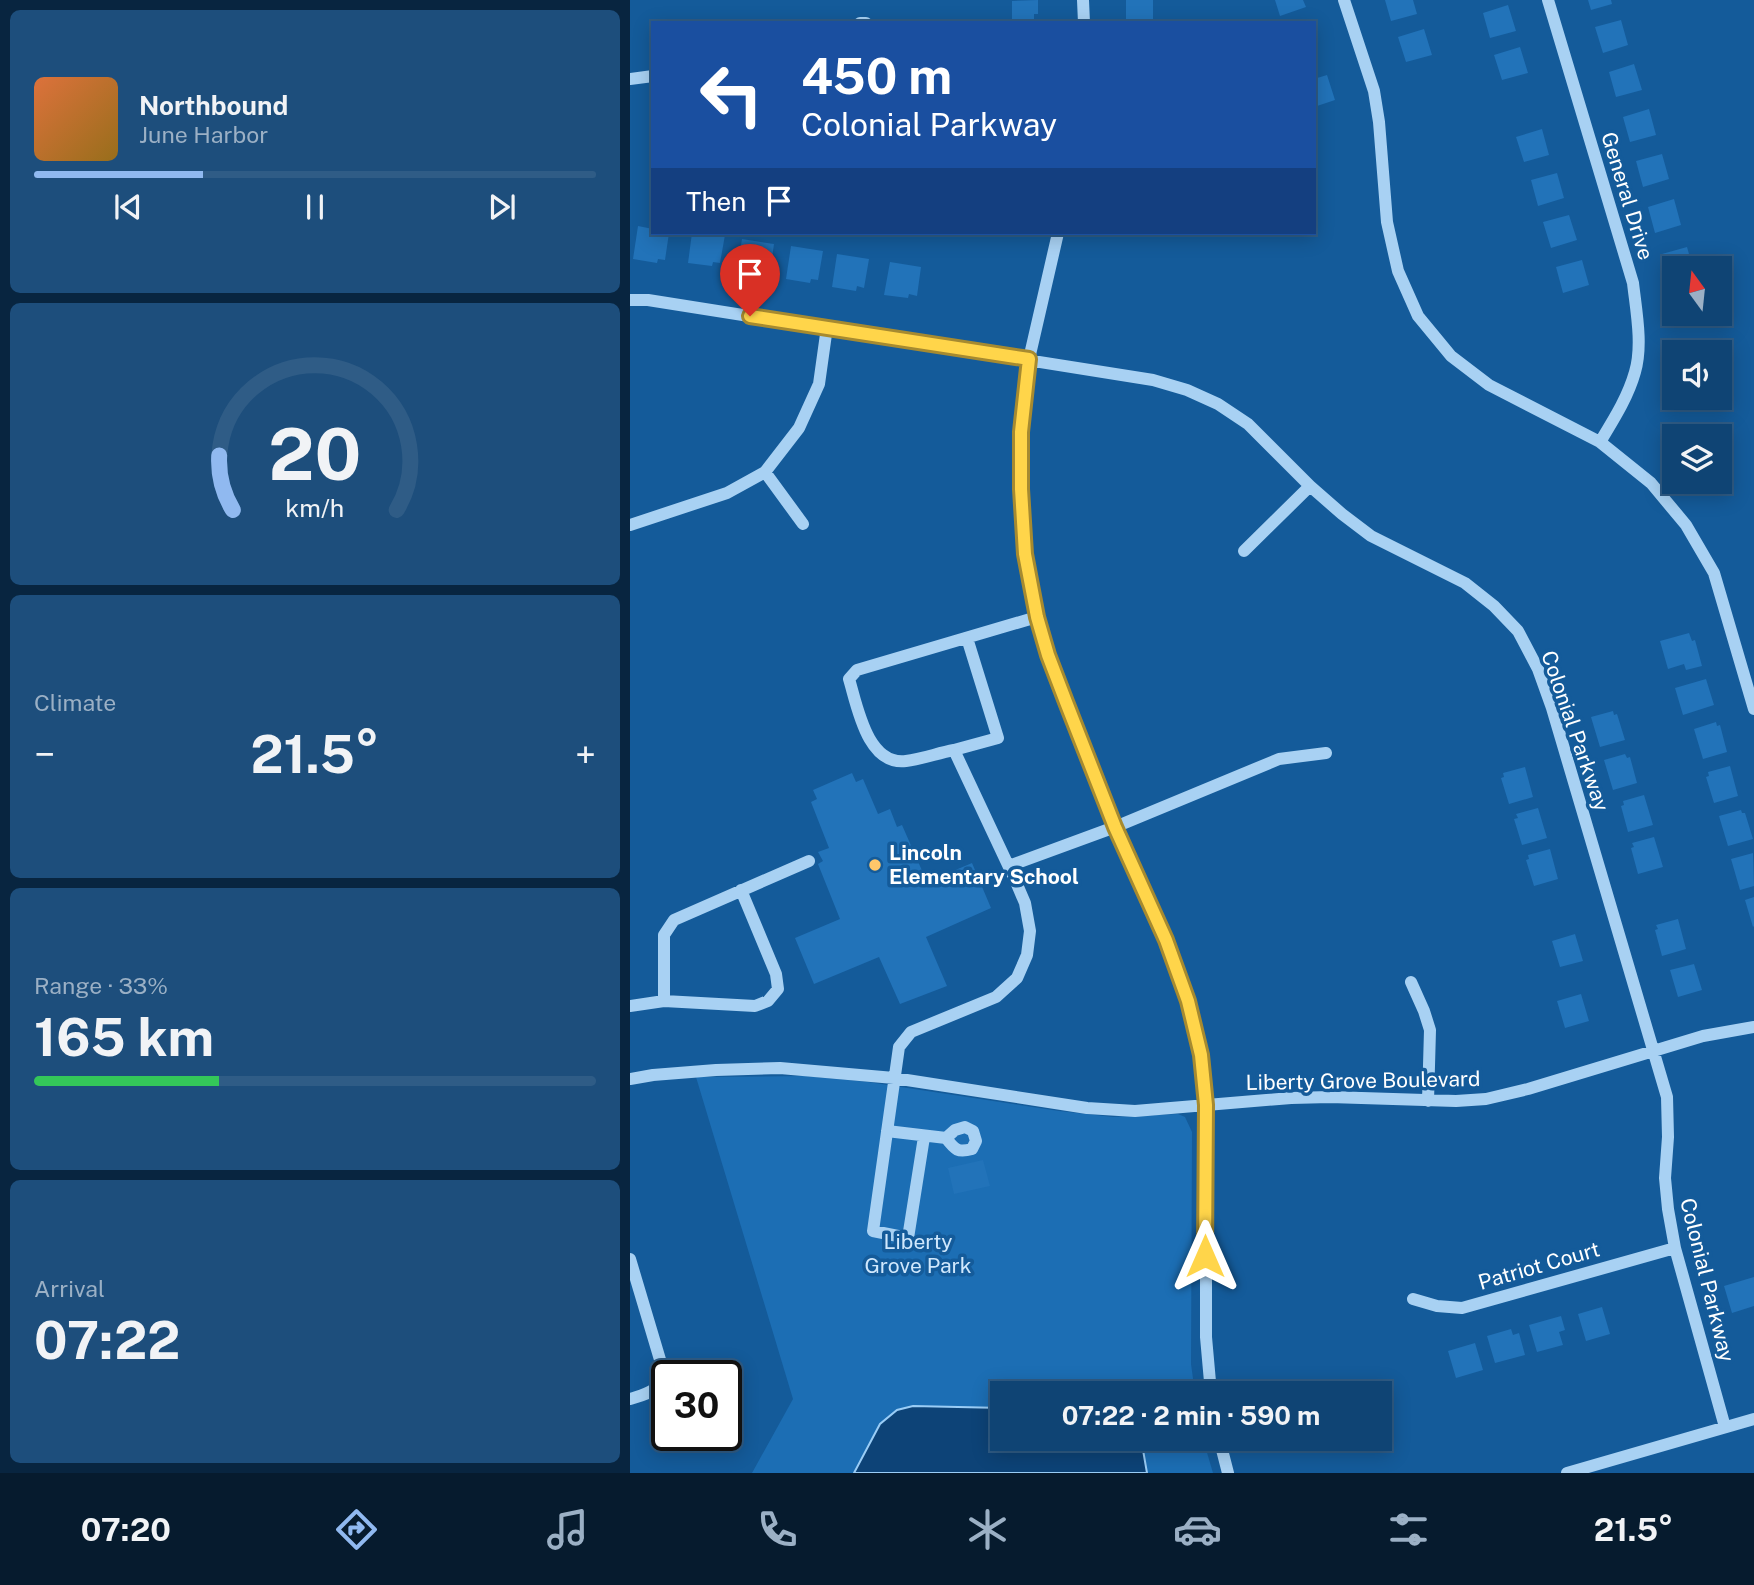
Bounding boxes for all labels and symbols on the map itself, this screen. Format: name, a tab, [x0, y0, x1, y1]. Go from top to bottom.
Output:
street label: General Drive	[1596, 129, 1659, 263]
pin	[720, 244, 780, 316]
north arrow	[1662, 256, 1732, 326]
street label: Colonial Parkway	[1536, 647, 1615, 814]
place label: Lincoln Elementary School	[889, 840, 1079, 889]
marker: Lincoln Elementary School	[867, 857, 883, 873]
street label: Liberty Grove Boulevard	[1245, 1066, 1481, 1095]
street label: Colonial Parkway	[1675, 1195, 1740, 1364]
position arrow	[1168, 1219, 1242, 1293]
park label: Liberty Grove Park	[864, 1229, 972, 1278]
street label: Patriot Court	[1475, 1236, 1602, 1295]
speed limit sign: 30	[651, 1360, 742, 1451]

